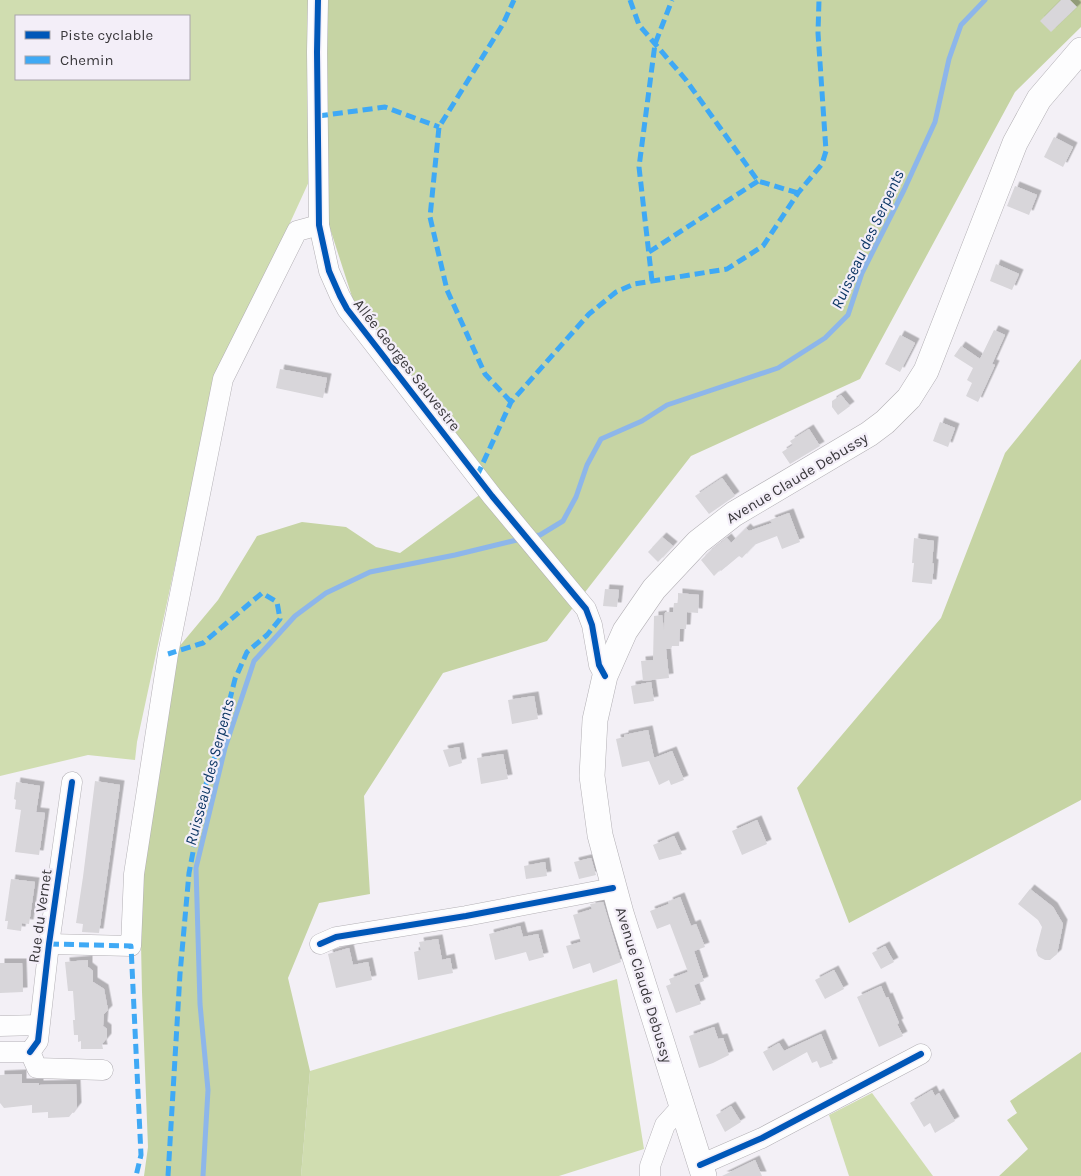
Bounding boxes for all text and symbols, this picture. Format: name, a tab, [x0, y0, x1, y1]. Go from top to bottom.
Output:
legend	[15, 15, 190, 80]
text: Piste cyclable	[60, 26, 153, 44]
text: Chemin	[60, 51, 114, 69]
water label: Ruisseau des Serpents	[827, 166, 908, 312]
street label: Allée Georges Sauvestre	[350, 295, 464, 435]
street label: Avenue Claude Debussy	[723, 429, 871, 527]
water label: Ruisseau des Serpents	[181, 696, 238, 847]
street label: Rue du Vernet	[25, 868, 56, 964]
street label: Avenue Claude Debussy	[612, 905, 676, 1065]

